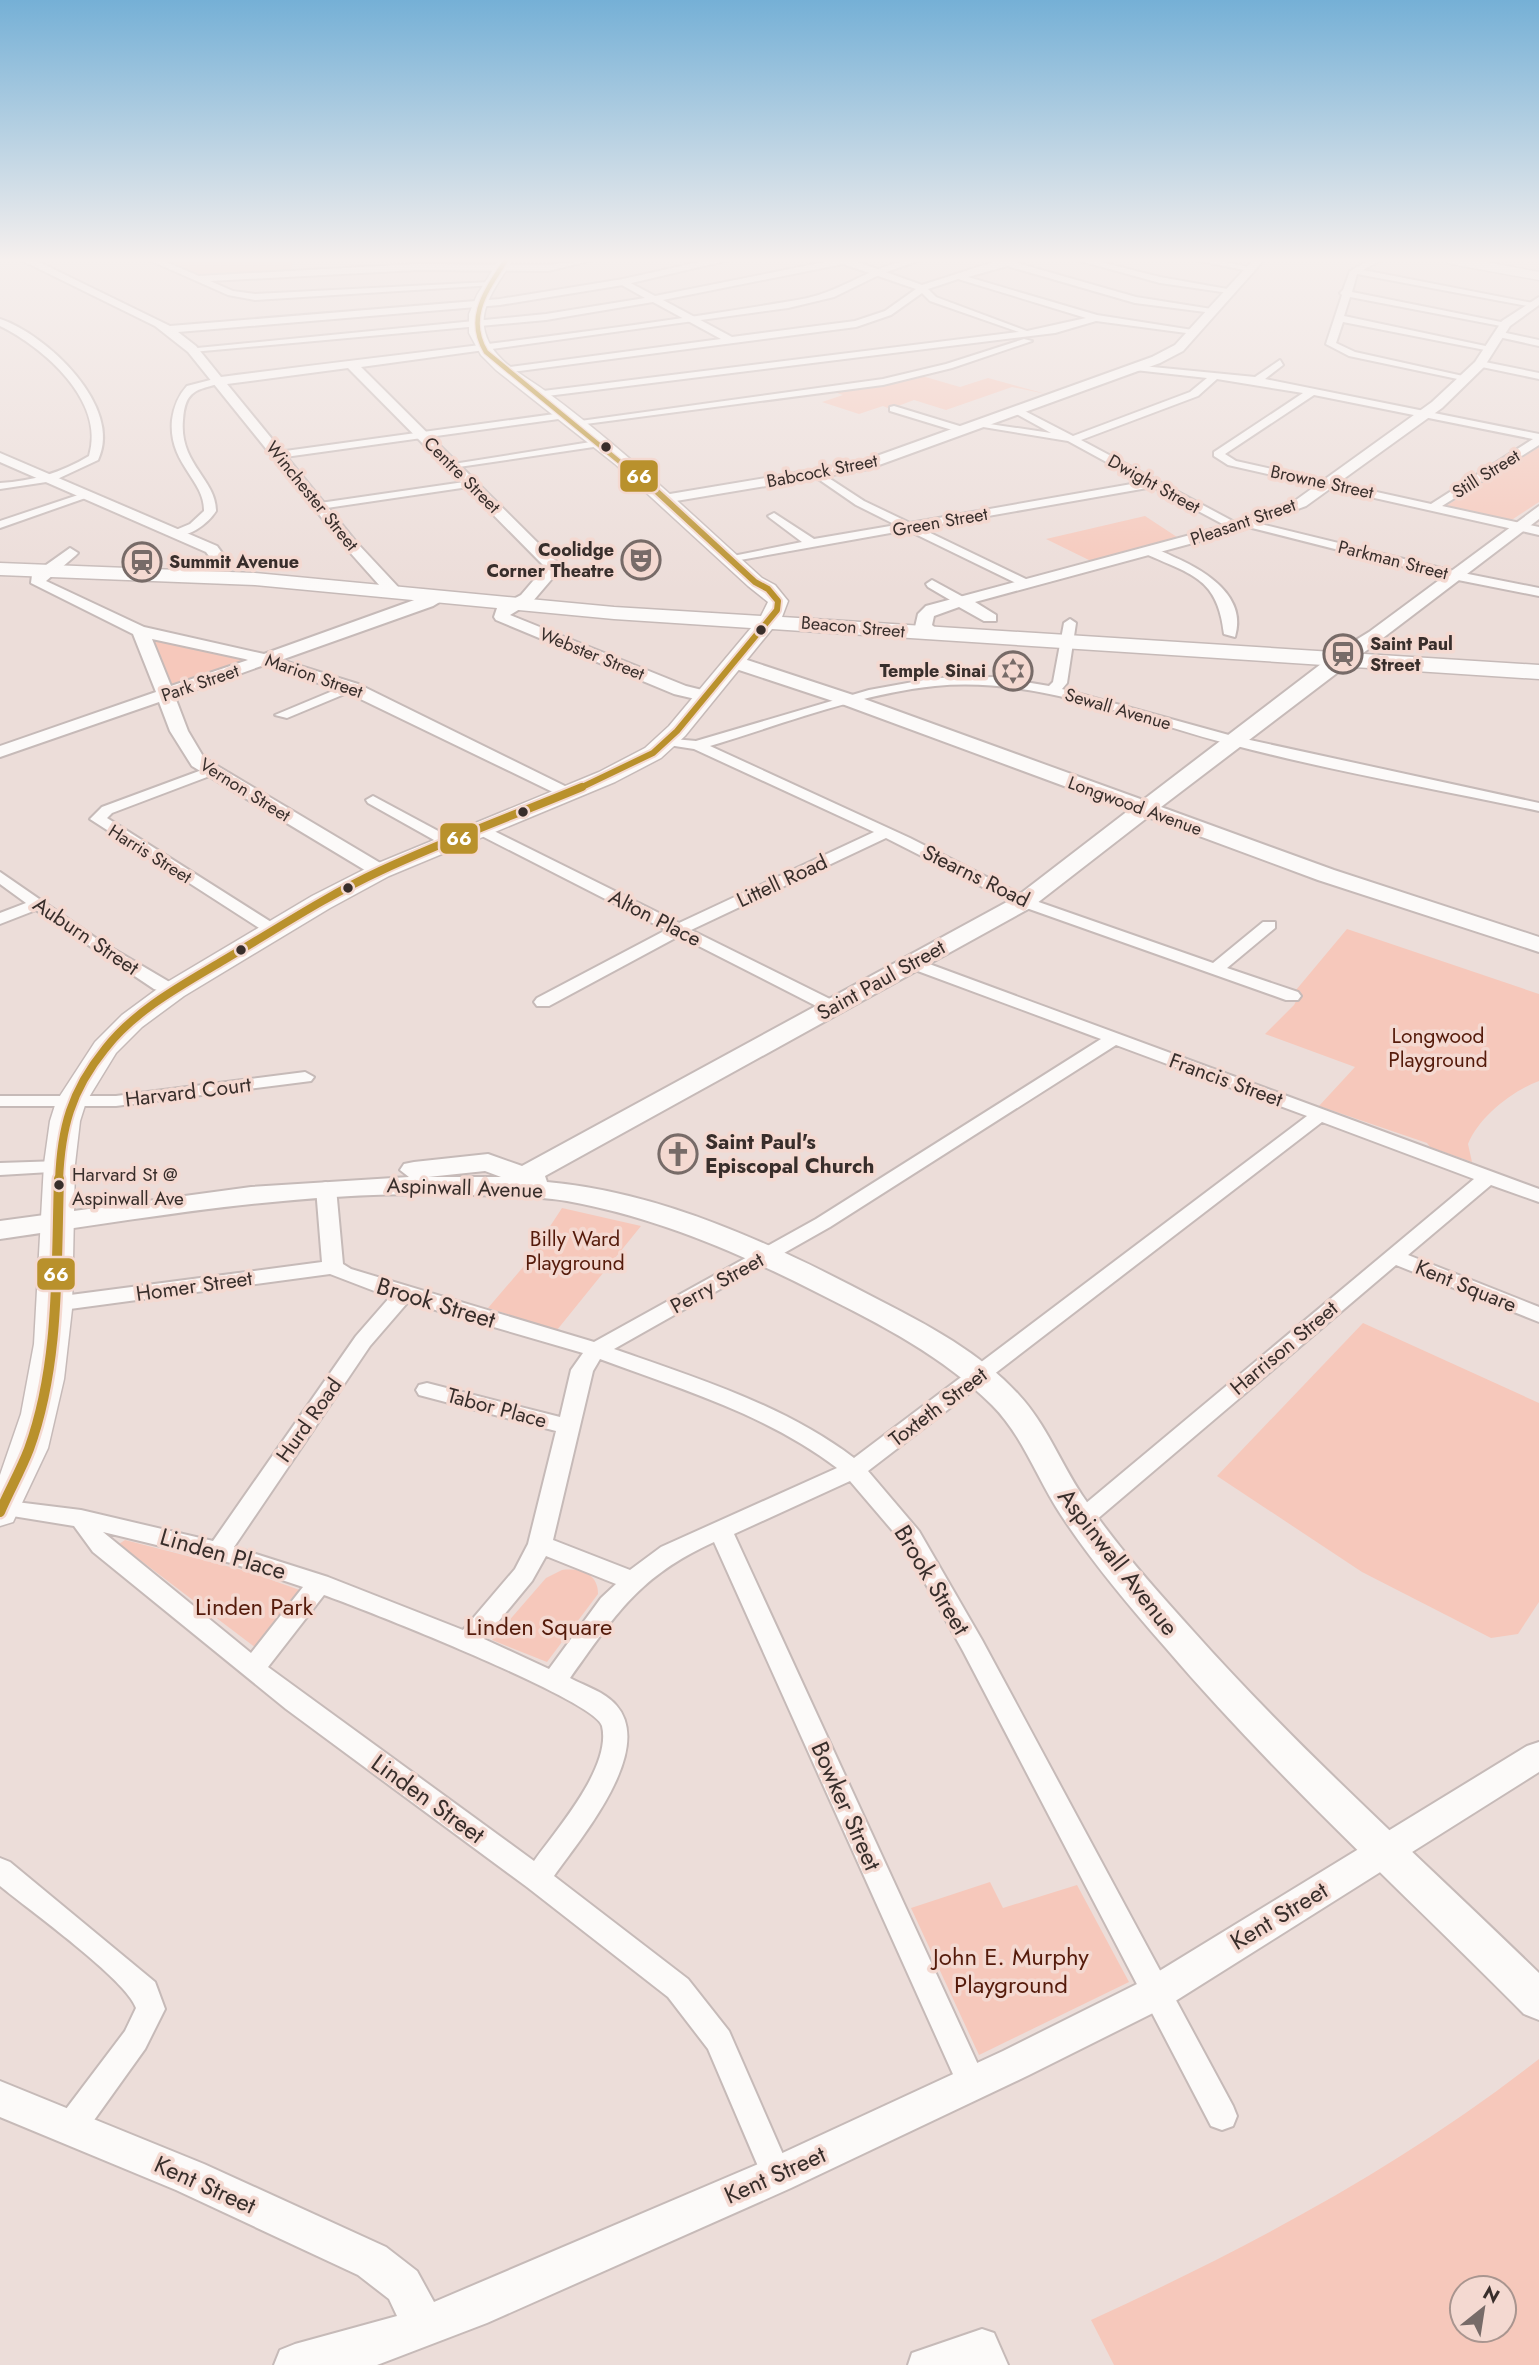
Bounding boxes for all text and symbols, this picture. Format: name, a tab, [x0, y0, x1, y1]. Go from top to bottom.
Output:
street label: Centre Street	[418, 431, 507, 520]
street label: Winchester Street	[260, 436, 365, 557]
unlabelled marker	[599, 440, 613, 454]
street label: Still Street	[1447, 443, 1525, 505]
street label: Babcock Street	[764, 447, 880, 494]
street label: Dwight Street	[1103, 448, 1205, 520]
street label: Browne Street	[1268, 458, 1377, 506]
line badge: 66	[619, 459, 659, 493]
text: 66	[626, 463, 652, 490]
street label: Pleasant Street	[1187, 492, 1300, 552]
street label: Green Street	[890, 501, 990, 543]
street label: Parkman Street	[1335, 534, 1451, 586]
place label: Coolidge Corner Theatre	[486, 537, 614, 584]
theatre icon: Coolidge Corner Theatre	[620, 539, 662, 581]
station icon: Summit Avenue	[121, 541, 163, 583]
place label: Summit Avenue	[169, 549, 299, 575]
street label: Beacon Street	[800, 610, 907, 645]
street label: Webster Street	[536, 621, 649, 687]
unlabelled marker	[754, 623, 768, 637]
place label: Saint Paul Street	[1370, 631, 1453, 678]
station icon: Saint Paul Street	[1322, 633, 1364, 675]
street label: Marion Street	[262, 647, 367, 705]
synagogue icon: Temple Sinai	[992, 650, 1034, 692]
street label: Park Street	[158, 657, 243, 708]
place label: Temple Sinai	[880, 658, 986, 684]
street label: Sewall Avenue	[1062, 681, 1174, 737]
street label: Vernon Street	[194, 752, 296, 829]
street label: Longwood Avenue	[1064, 770, 1206, 842]
unlabelled marker	[516, 805, 530, 819]
street label: Harris Street	[103, 818, 197, 890]
line badge: 66	[439, 822, 479, 855]
text: 66	[446, 825, 472, 852]
street label: Stearns Road	[917, 837, 1035, 915]
street label: Littell Road	[732, 847, 832, 915]
unlabelled marker	[341, 881, 355, 895]
street label: Alton Place	[604, 882, 706, 954]
street label: Auburn Street	[27, 889, 145, 983]
street label: Saint Paul Street	[811, 932, 951, 1028]
unlabelled marker	[234, 943, 248, 957]
park label: Longwood Playground	[1388, 1021, 1488, 1075]
street label: Francis Street	[1165, 1046, 1287, 1114]
street label: Harvard Court	[123, 1069, 253, 1115]
place label: Saint Paul's Episcopal Church	[705, 1127, 874, 1181]
church icon: Saint Paul's Episcopal Church	[657, 1133, 699, 1175]
place label: Harvard St @ Aspinwall Ave	[72, 1161, 184, 1212]
street label: Aspinwall Avenue	[386, 1170, 544, 1206]
marker: Harvard St @ Aspinwall Ave	[52, 1178, 66, 1192]
park label: Billy Ward Playground	[525, 1224, 625, 1278]
street label: Perry Street	[665, 1245, 769, 1321]
street label: Kent Square	[1411, 1252, 1521, 1320]
line badge: 66	[36, 1257, 76, 1291]
text: 66	[43, 1261, 69, 1288]
street label: Homer Street	[134, 1263, 254, 1309]
street label: Brook Street	[372, 1268, 500, 1337]
street label: Harrison Street	[1224, 1294, 1344, 1402]
street label: Toxteth Street	[883, 1360, 993, 1454]
street label: Hurd Road	[269, 1372, 349, 1468]
street label: Tabor Place	[444, 1380, 550, 1436]
street label: Aspinwall Avenue	[1050, 1480, 1187, 1643]
street label: Brook Street	[886, 1518, 979, 1641]
street label: Linden Place	[156, 1519, 290, 1588]
park label: Linden Park	[195, 1589, 314, 1624]
park label: Linden Square	[466, 1609, 612, 1644]
street label: Bowker Street	[802, 1736, 891, 1876]
street label: Linden Street	[364, 1745, 492, 1852]
street label: Kent Street	[1223, 1873, 1334, 1958]
park label: John E. Murphy Playground	[930, 1939, 1089, 2002]
street label: Kent Street	[718, 2136, 831, 2213]
street label: Kent Street	[149, 2147, 262, 2223]
north arrow	[1448, 2274, 1518, 2344]
text: N	[1478, 2279, 1505, 2310]

